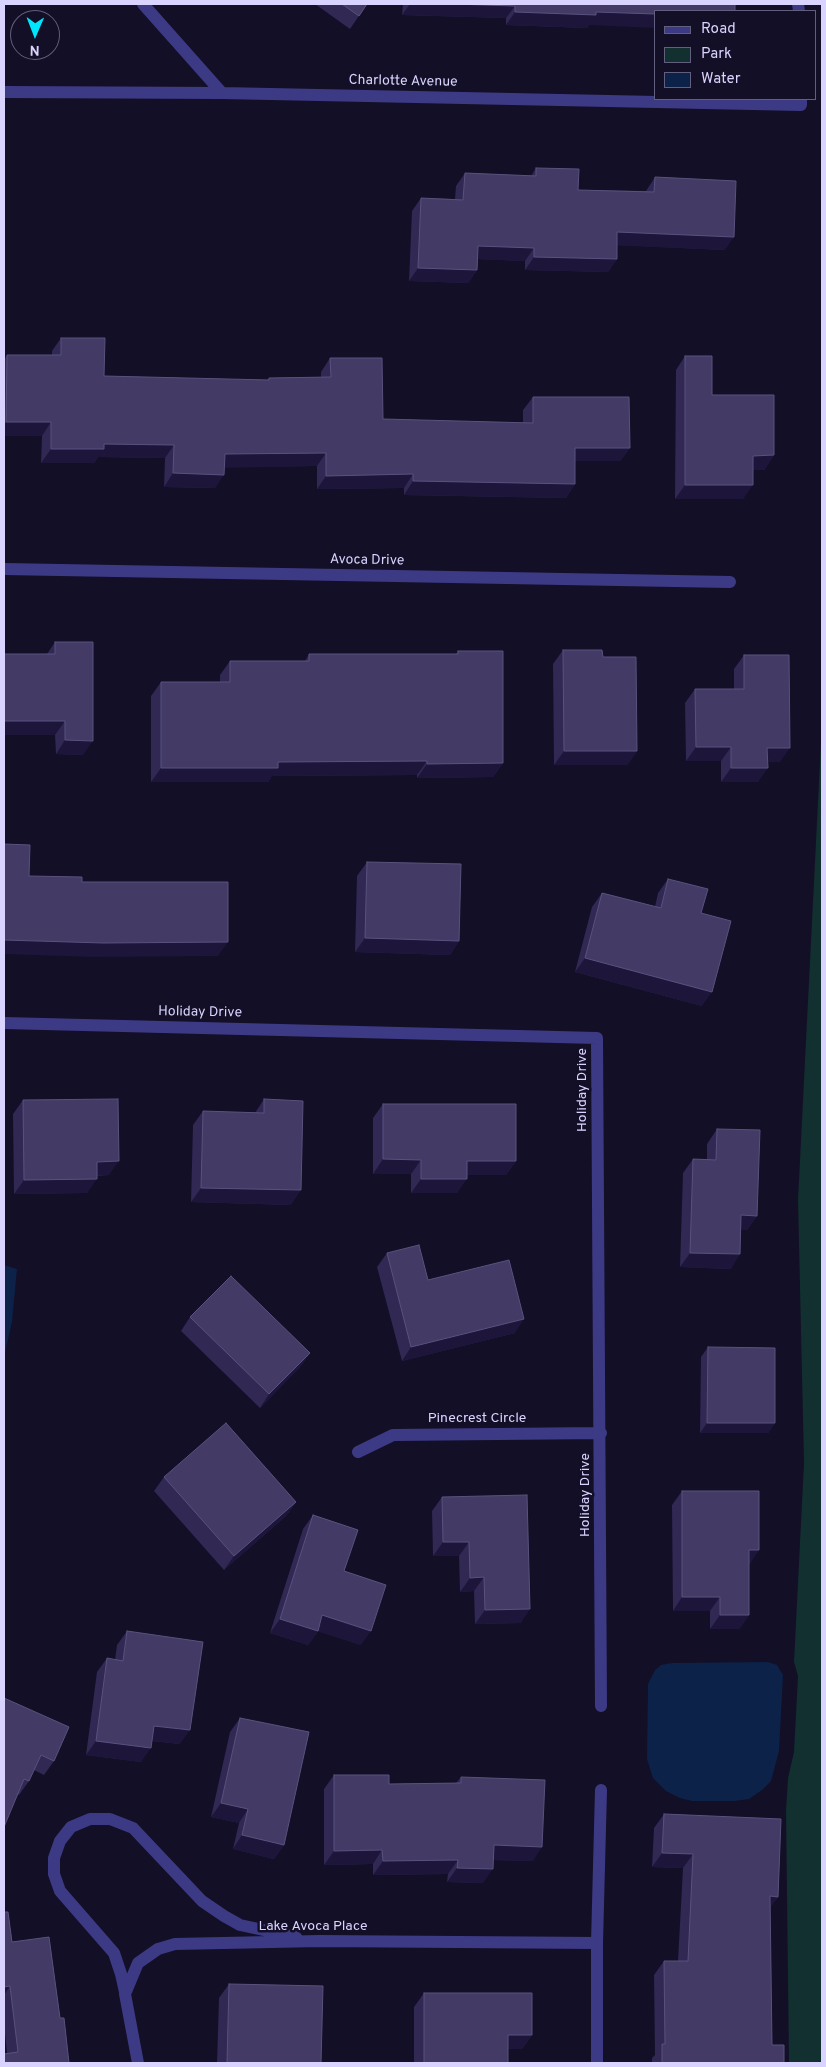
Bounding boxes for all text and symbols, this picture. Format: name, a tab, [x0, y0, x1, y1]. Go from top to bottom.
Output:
north arrow	[10, 10, 60, 60]
legend	[654, 10, 816, 100]
text: Road	[701, 20, 736, 39]
text: N	[30, 41, 40, 58]
text: Park	[701, 45, 732, 64]
text: Water	[701, 70, 740, 89]
street label: Charlotte Avenue	[348, 73, 458, 91]
street label: Avoca Drive	[330, 552, 404, 570]
street label: Holiday Drive	[158, 1004, 242, 1022]
street label: Holiday Drive	[575, 1048, 591, 1132]
street label: Pinecrest Circle	[428, 1411, 526, 1427]
street label: Holiday Drive	[578, 1453, 594, 1537]
street label: Lake Avoca Place	[258, 1919, 368, 1935]

